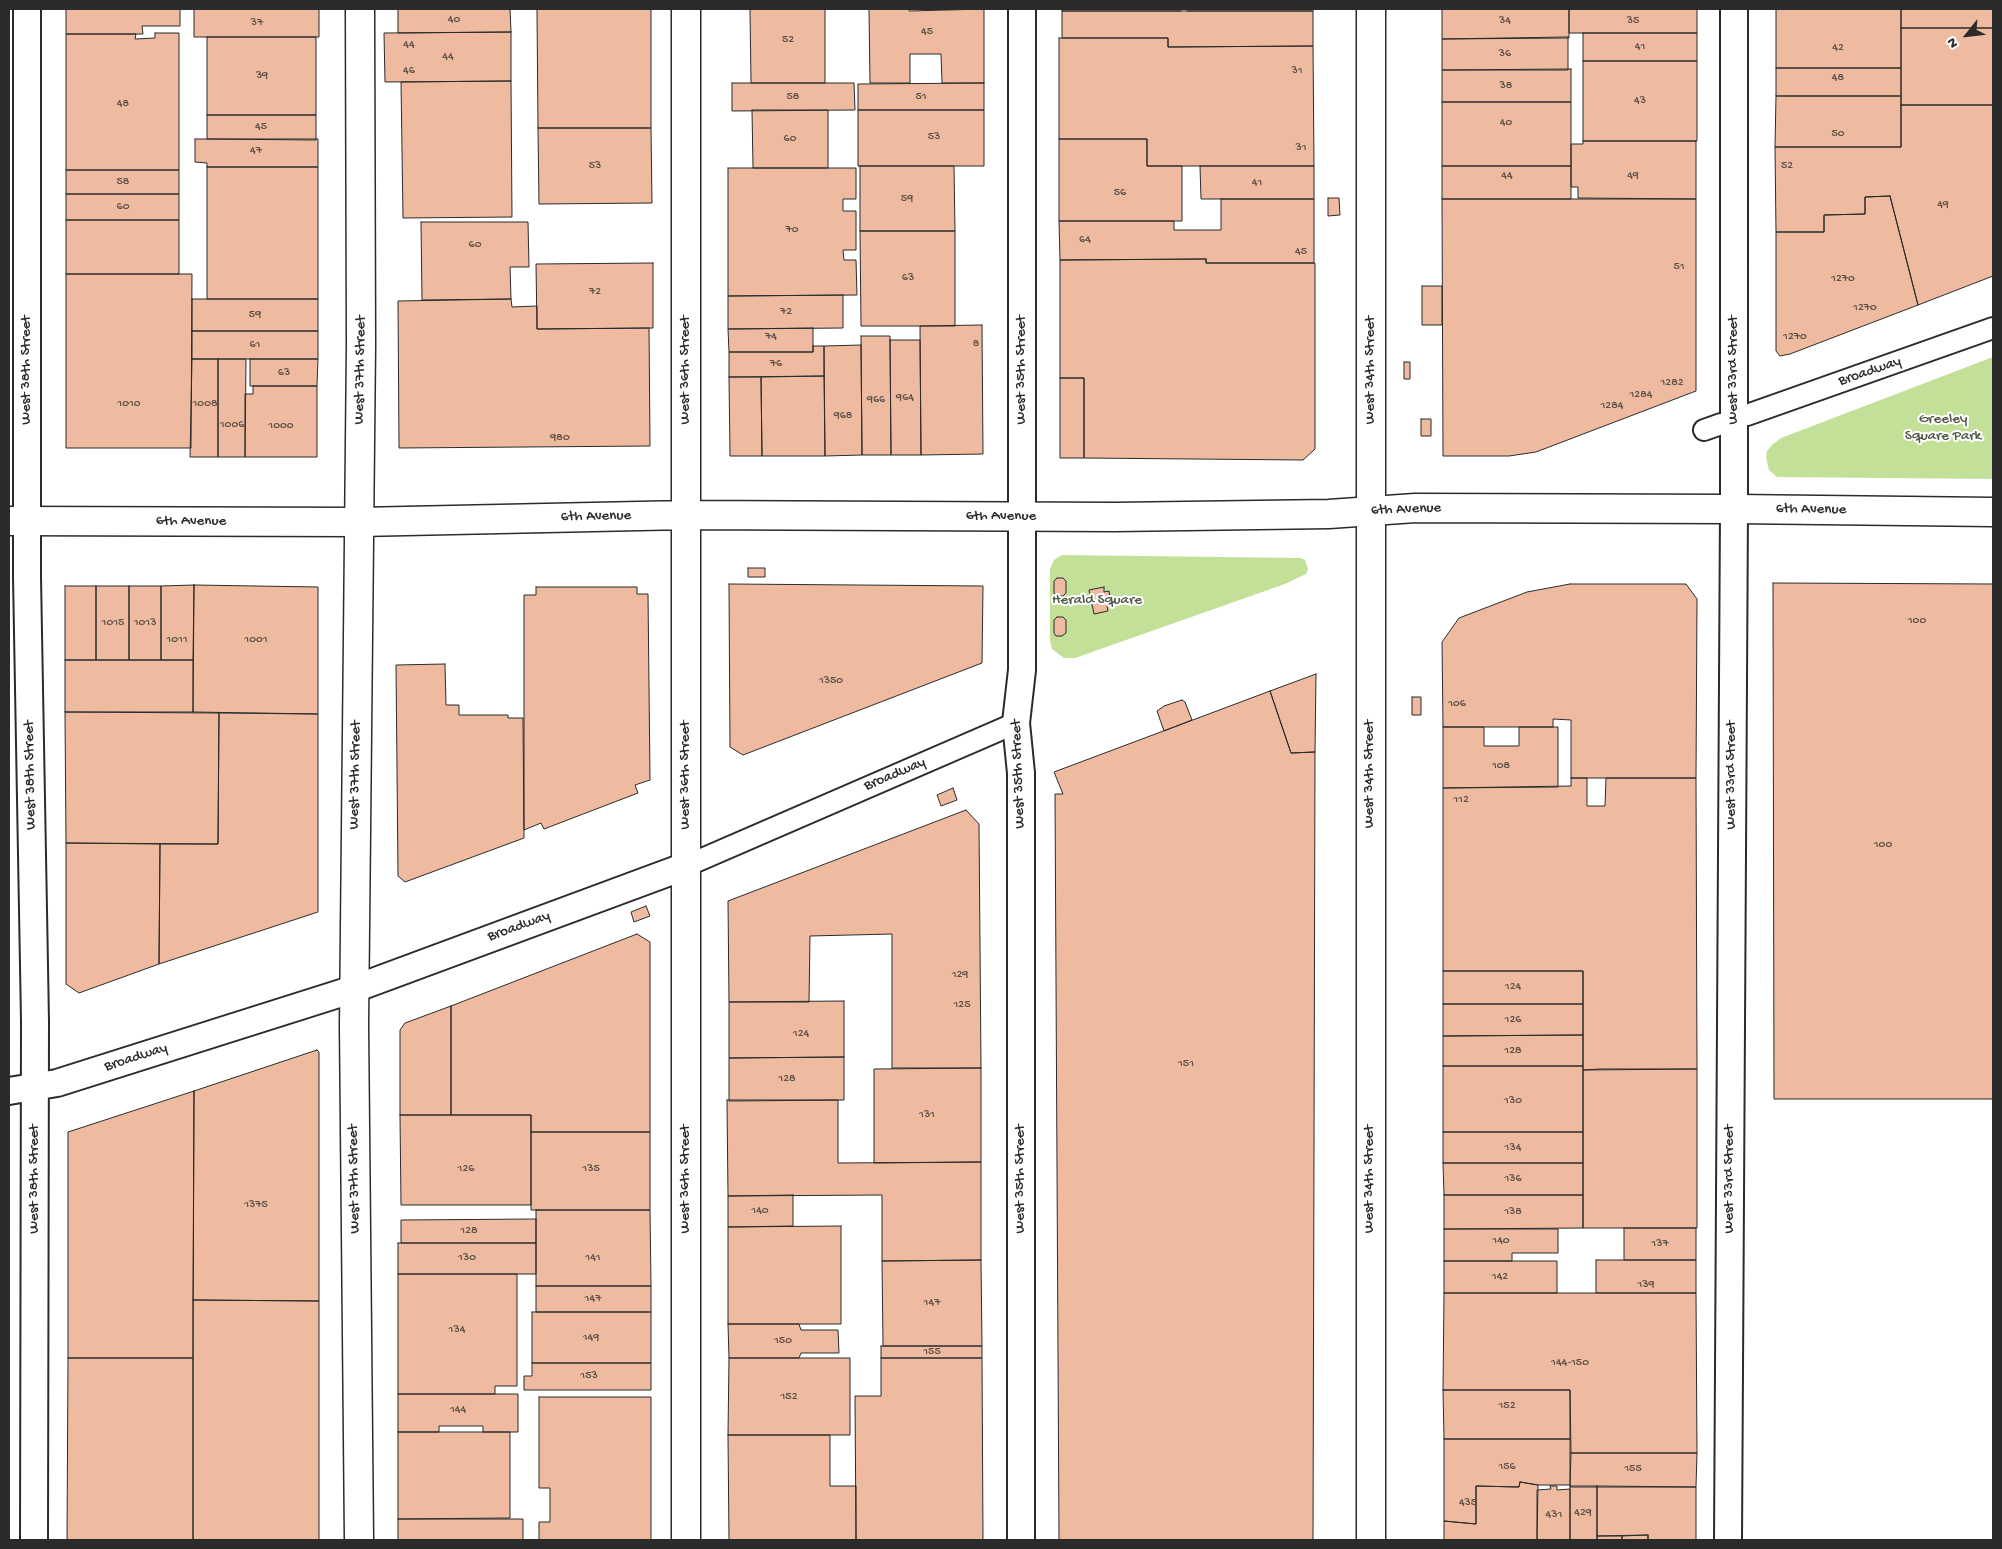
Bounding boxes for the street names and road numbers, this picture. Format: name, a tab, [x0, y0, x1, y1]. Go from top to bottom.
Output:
street label: West 38th Street	[18, 315, 36, 425]
street label: West 37th Street	[351, 315, 371, 425]
street label: West 35th Street	[1013, 315, 1031, 425]
street label: West 36th Street	[677, 316, 695, 424]
street label: West 34th Street	[1362, 316, 1380, 424]
street label: West 33rd Street	[1725, 316, 1743, 424]
street label: Broadway	[1836, 353, 1904, 391]
street label: 6th Avenue	[1370, 500, 1442, 520]
street label: 6th Avenue	[1776, 500, 1846, 520]
street label: 6th Avenue	[561, 507, 631, 527]
street label: 6th Avenue	[966, 508, 1036, 526]
street label: 6th Avenue	[156, 513, 226, 531]
street label: West 35th Street	[1008, 719, 1030, 829]
street label: West 38th Street	[21, 720, 41, 830]
street label: West 37th Street	[346, 720, 366, 830]
street label: West 34th Street	[1361, 720, 1379, 828]
street label: West 36th Street	[677, 721, 695, 829]
street label: West 33rd Street	[1723, 721, 1741, 829]
street label: Broadway	[861, 754, 929, 796]
street label: Broadway	[485, 907, 553, 947]
street label: Broadway	[102, 1039, 170, 1077]
street label: West 38th Street	[26, 1124, 44, 1234]
street label: West 37th Street	[345, 1124, 365, 1234]
street label: West 35th Street	[1012, 1124, 1030, 1234]
street label: West 36th Street	[677, 1125, 695, 1233]
street label: West 34th Street	[1361, 1125, 1379, 1233]
street label: West 33rd Street	[1721, 1125, 1739, 1233]

